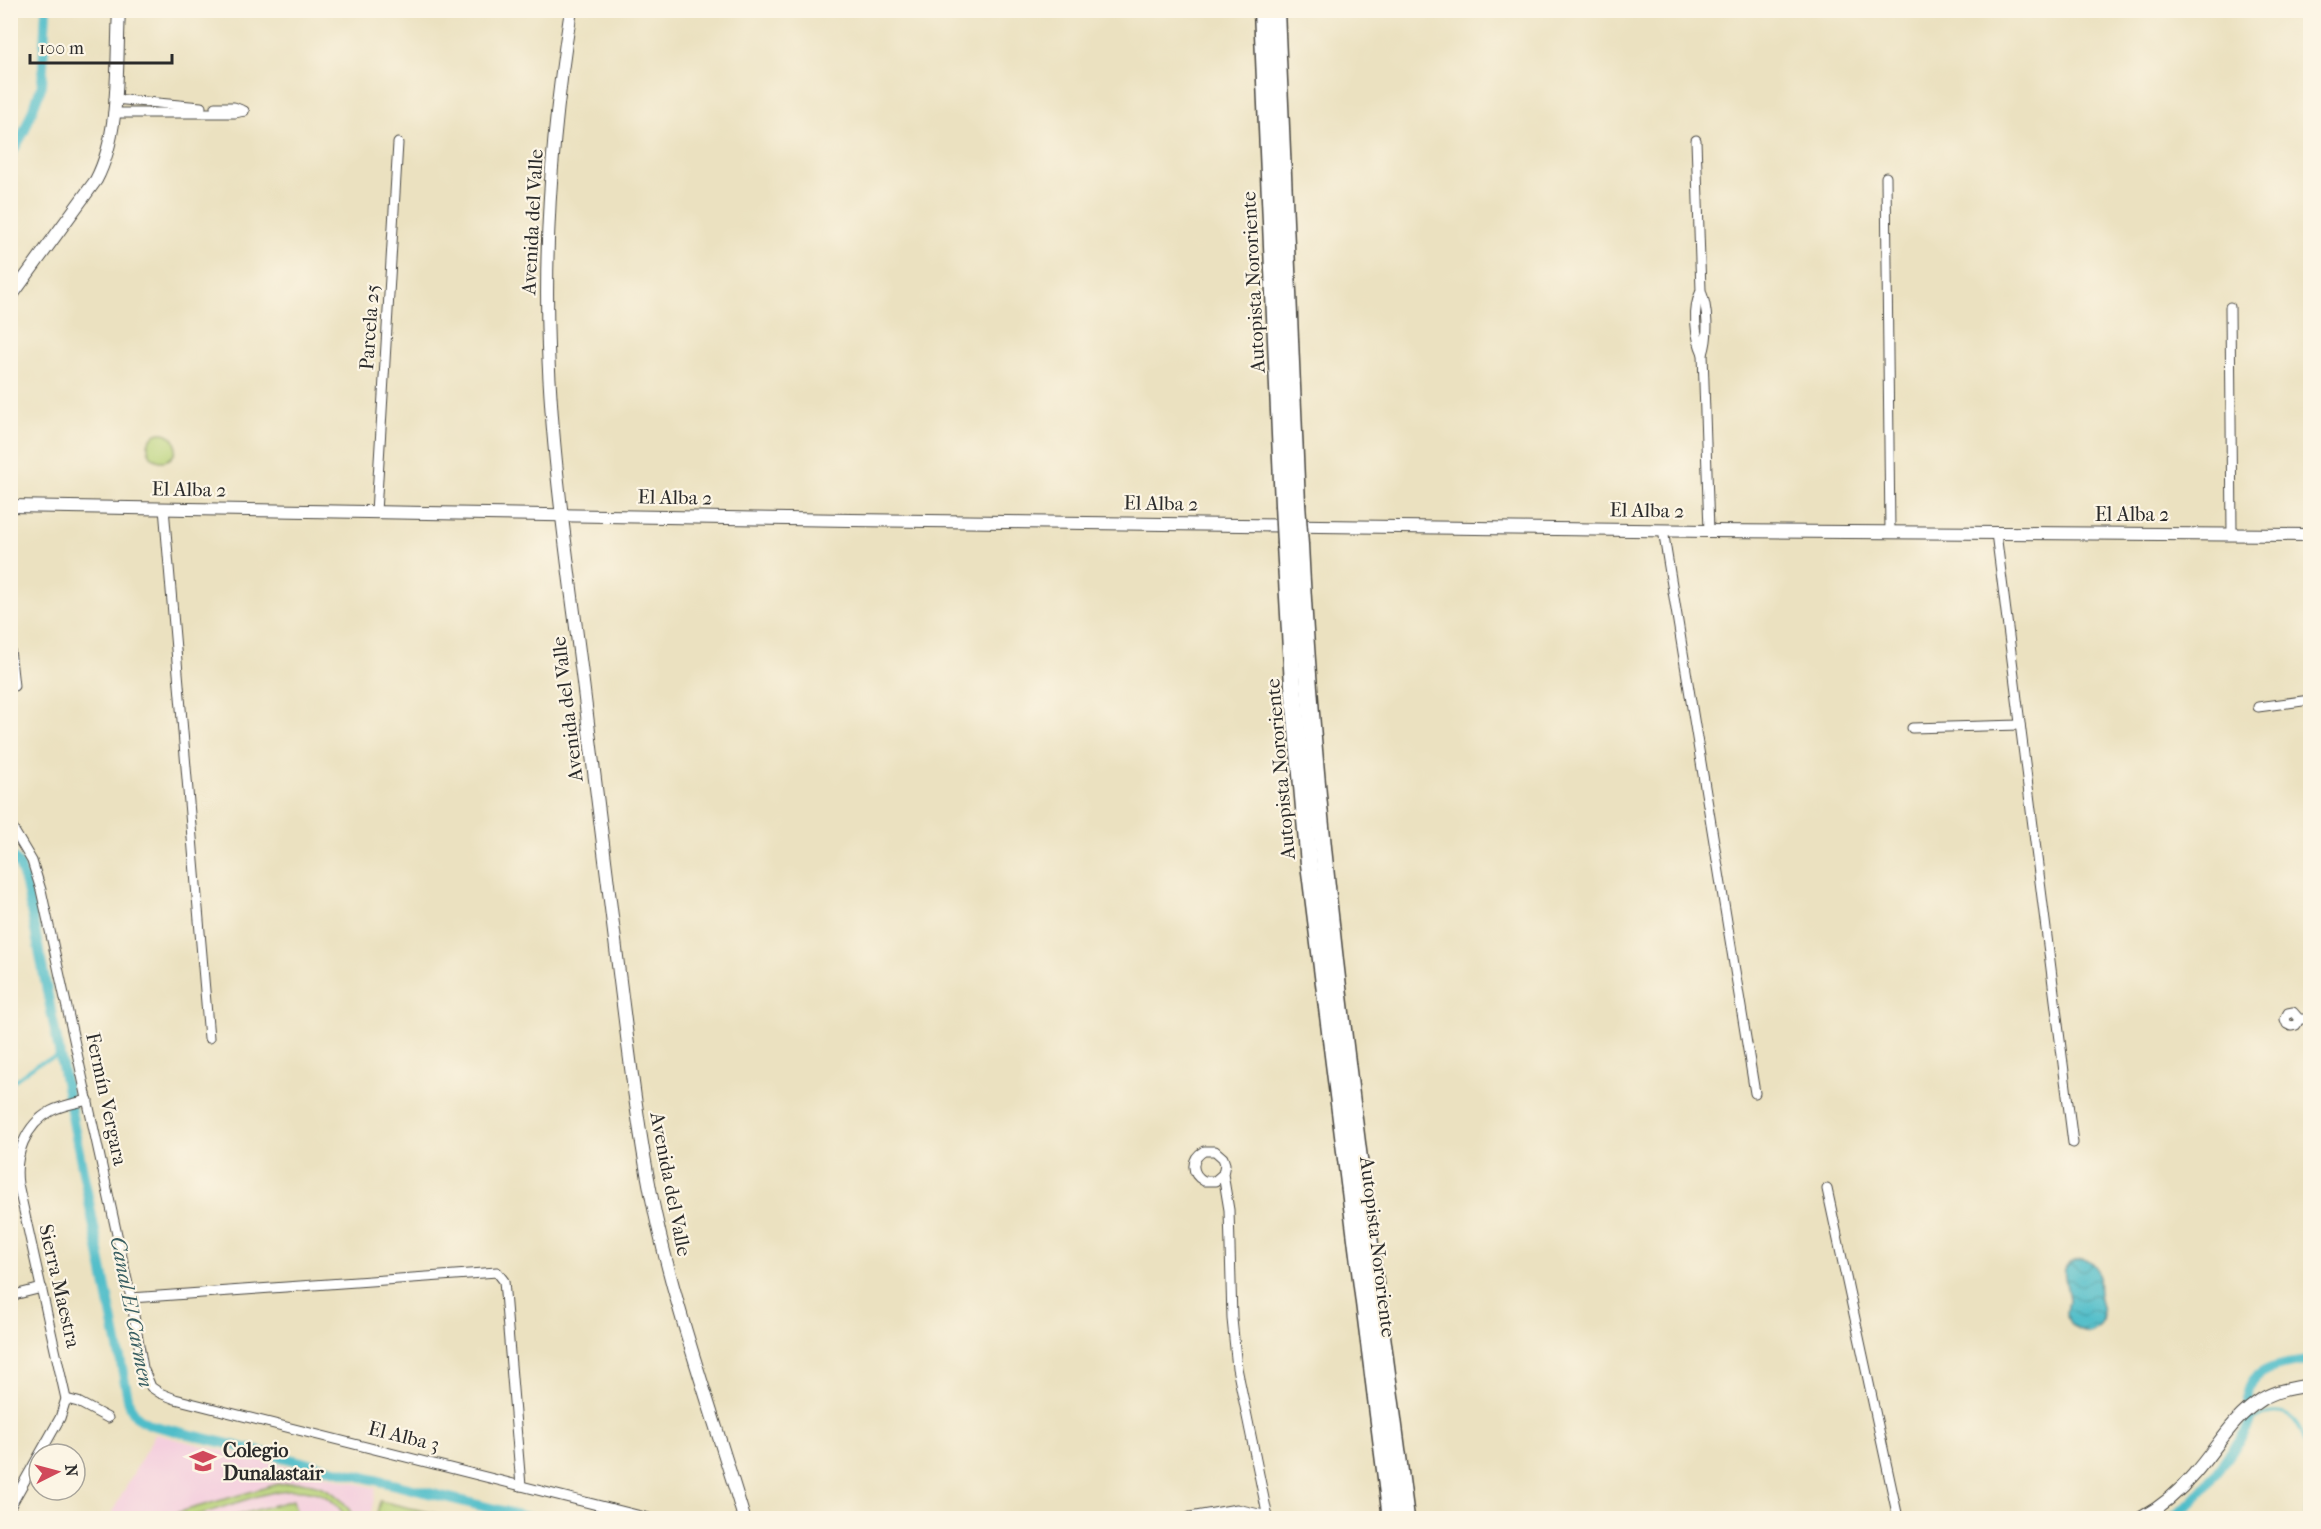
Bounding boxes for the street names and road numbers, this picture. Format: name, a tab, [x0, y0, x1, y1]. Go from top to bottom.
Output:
street label: Avenida del Valle	[517, 148, 548, 297]
street label: Autopista Nororiente	[1237, 190, 1270, 374]
street label: Parcela 25	[355, 283, 384, 371]
street label: El Alba 2	[151, 477, 227, 502]
street label: El Alba 2	[637, 485, 713, 510]
street label: El Alba 2	[1123, 491, 1199, 516]
street label: El Alba 2	[1609, 498, 1685, 523]
street label: El Alba 2	[2095, 503, 2169, 526]
street label: Avenida del Valle	[547, 635, 588, 784]
street label: Autopista Nororiente	[1261, 677, 1300, 862]
street label: Fermín Vergara	[81, 1030, 132, 1168]
street label: Avenida del Valle	[645, 1109, 696, 1258]
street label: Autopista Nororiente	[1355, 1154, 1400, 1339]
street label: Sierra Maestra	[34, 1222, 85, 1351]
street label: El Alba 3	[366, 1417, 442, 1456]

